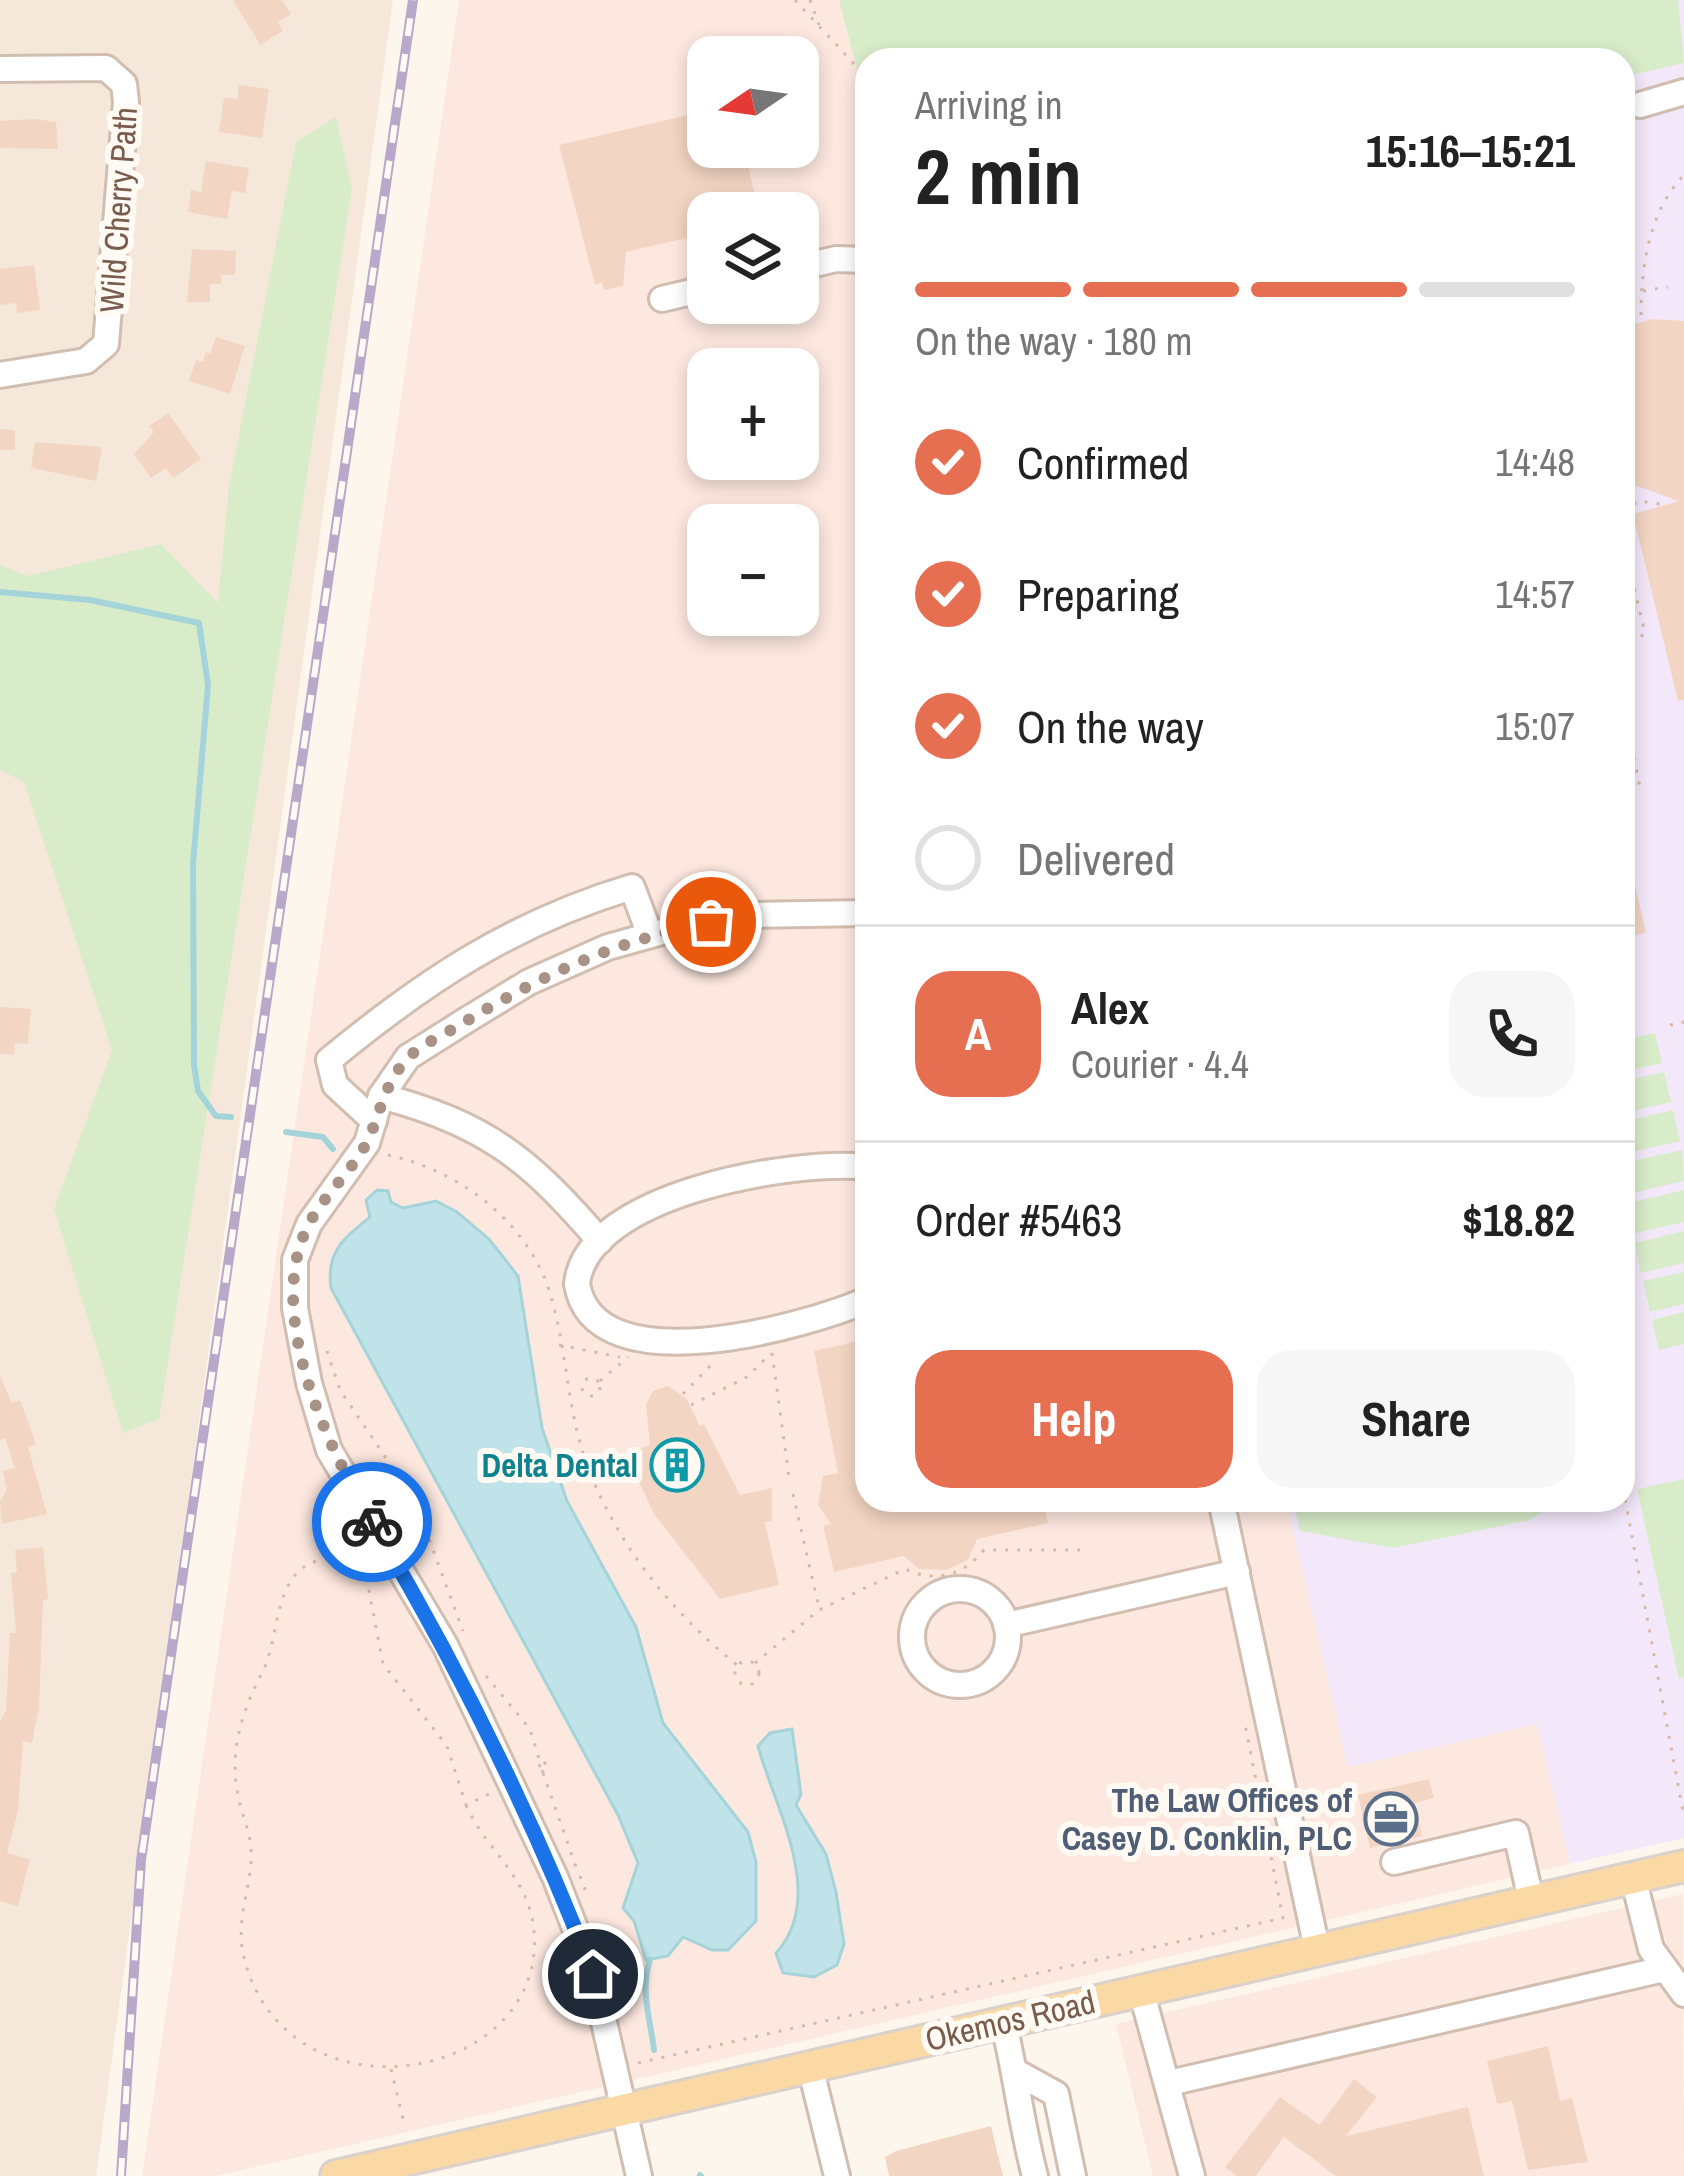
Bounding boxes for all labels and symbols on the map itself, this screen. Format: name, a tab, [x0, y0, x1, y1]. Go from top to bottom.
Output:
north arrow	[687, 36, 819, 168]
street label: Wild Cherry Path	[89, 106, 147, 314]
pin	[660, 871, 762, 973]
building icon: Delta Dental	[649, 1437, 705, 1493]
place label: Delta Dental	[482, 1443, 638, 1487]
courier	[312, 1462, 432, 1582]
place label: The Law Offices of Casey D. Conklin, PLC	[1062, 1778, 1353, 1860]
office icon: The Law Offices of Casey D. Conklin, PLC	[1363, 1791, 1419, 1847]
pin	[542, 1923, 644, 2025]
street label: Okemos Road	[921, 1979, 1099, 2061]

